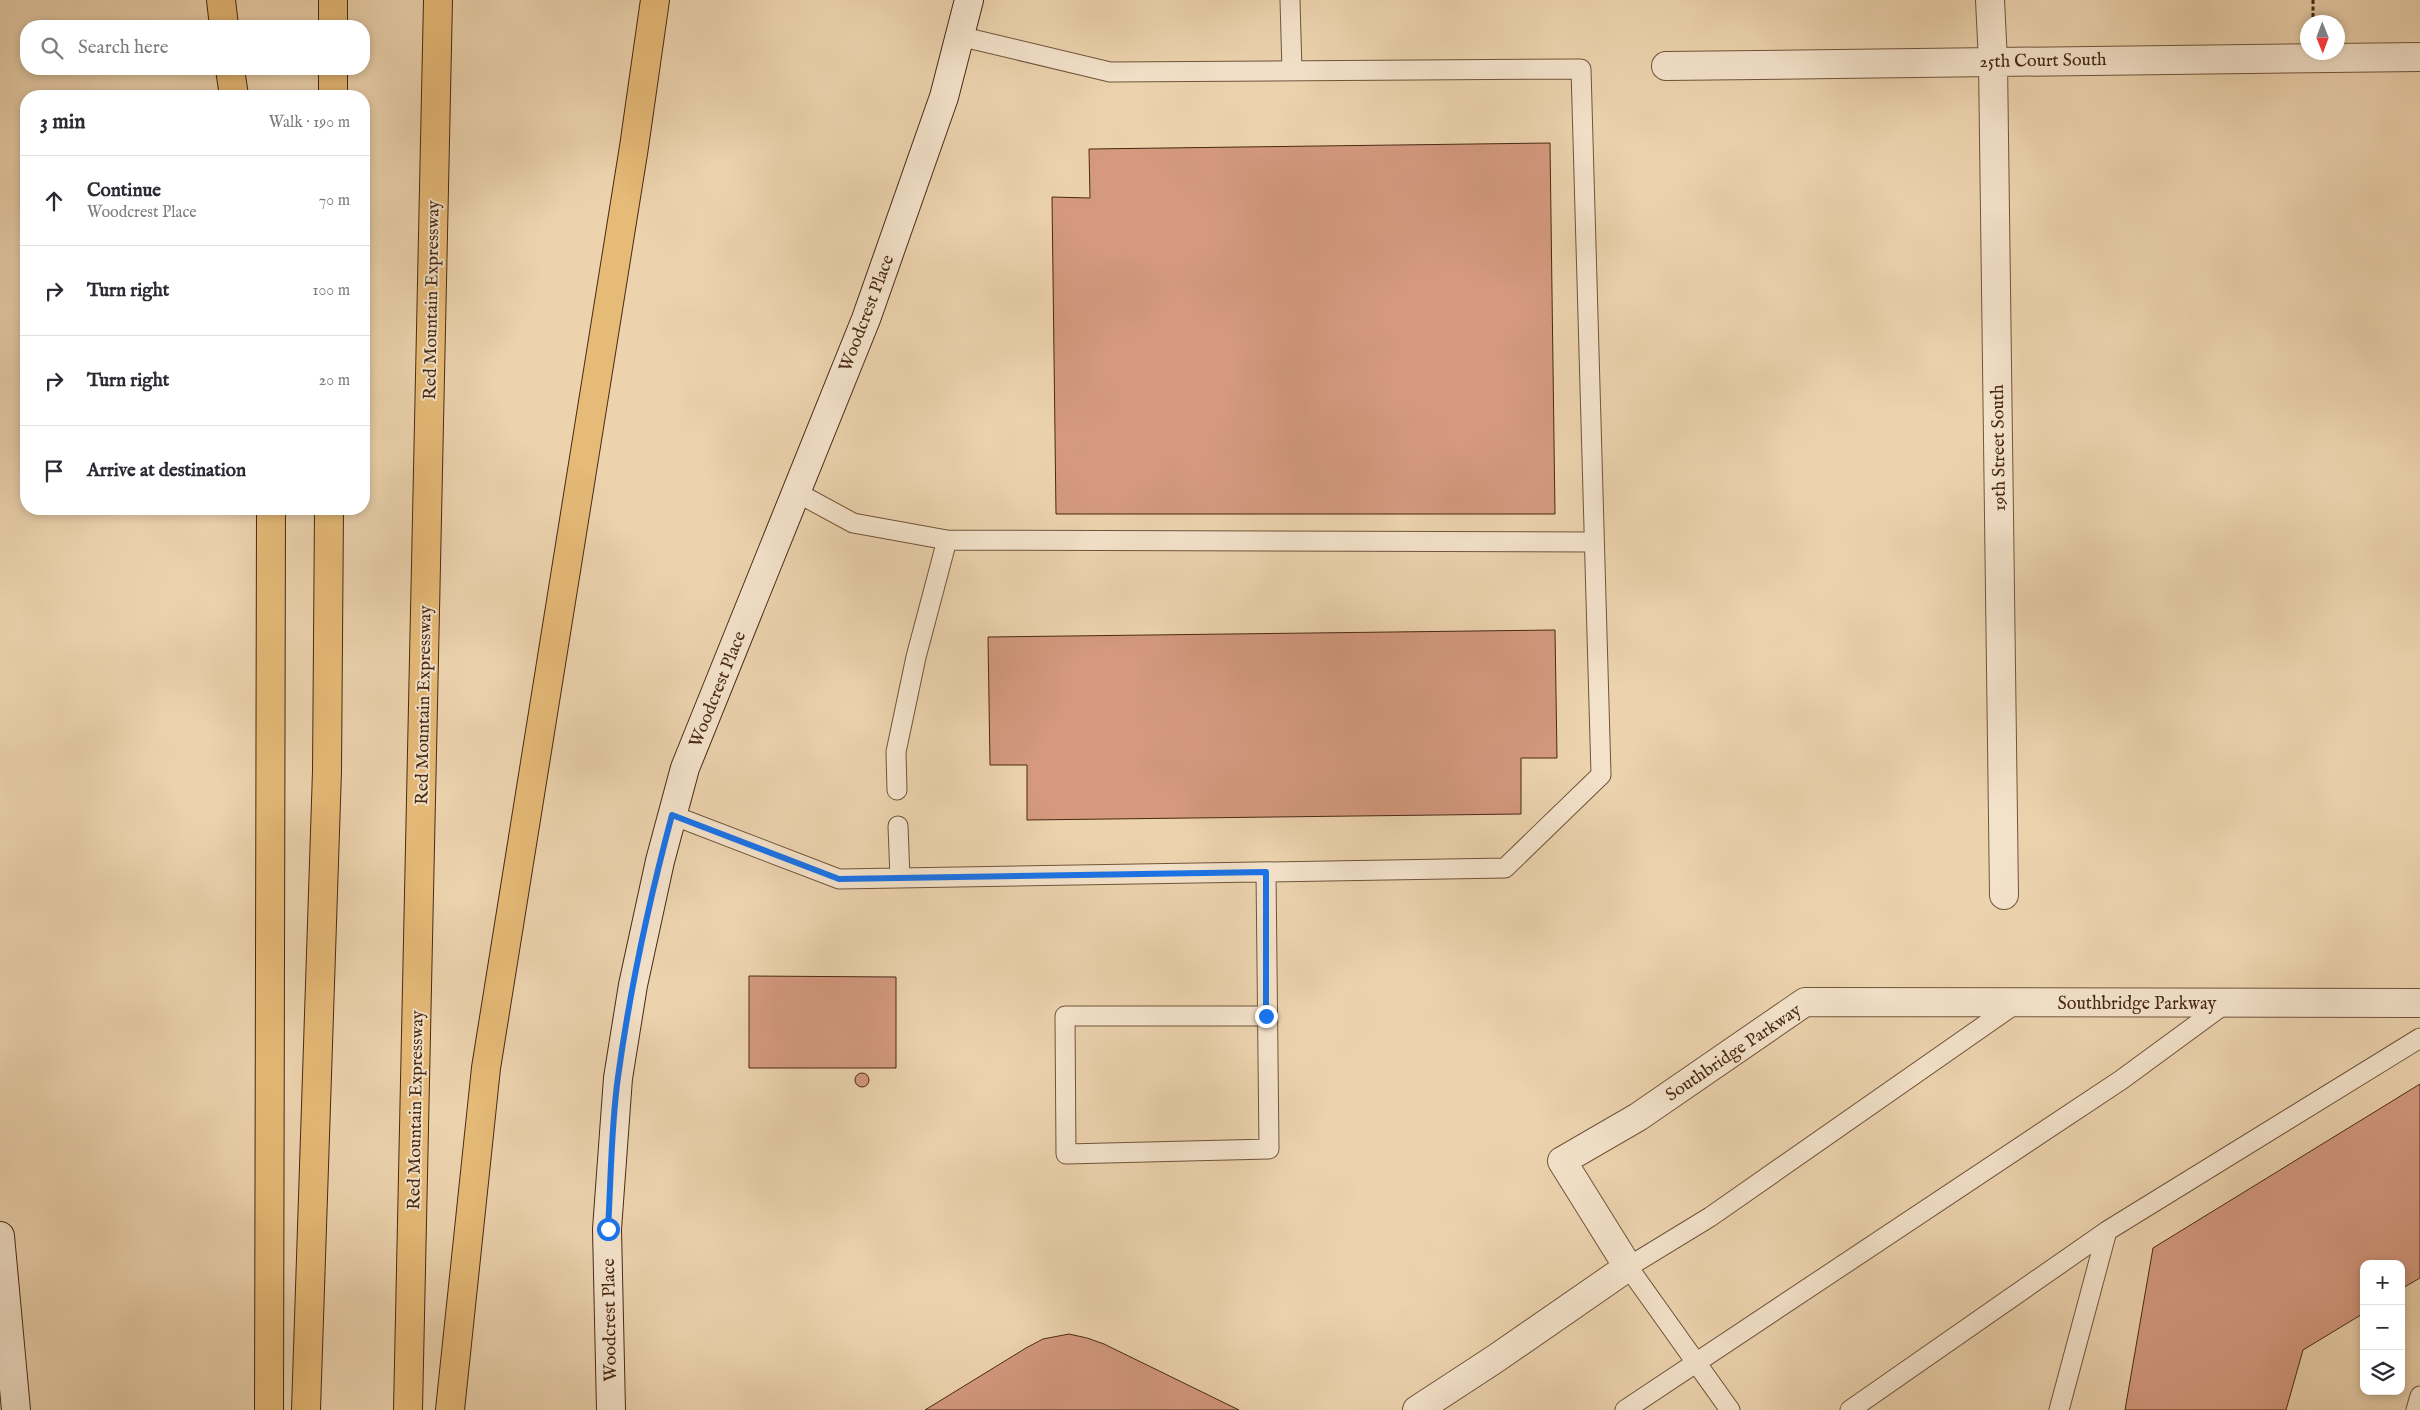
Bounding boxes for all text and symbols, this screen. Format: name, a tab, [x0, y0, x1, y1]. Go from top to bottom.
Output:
north arrow	[2300, 15, 2345, 60]
search box	[20, 20, 370, 75]
icon: search	[38, 34, 66, 62]
text: Search here	[78, 36, 169, 60]
street label: 25th Court South	[1979, 49, 2107, 74]
text: 3 min	[40, 109, 85, 136]
text: Walk · 190 m	[269, 113, 350, 133]
text: Continue	[87, 179, 161, 203]
icon: ahead	[40, 187, 68, 215]
text: 70 m	[319, 191, 350, 211]
street label: Red Mountain Expressway	[419, 200, 446, 400]
text: Woodcrest Place	[87, 203, 197, 223]
street label: Woodcrest Place	[835, 252, 900, 375]
icon: right	[40, 277, 68, 305]
text: Turn right	[87, 279, 169, 303]
text: 100 m	[313, 281, 350, 301]
icon: right	[40, 367, 68, 395]
text: Turn right	[87, 369, 169, 393]
text: 20 m	[319, 371, 350, 391]
street label: 19th Street South	[1987, 384, 2012, 512]
icon: arrive	[40, 457, 68, 485]
text: Arrive at destination	[87, 459, 246, 483]
street label: Red Mountain Expressway	[411, 605, 438, 805]
street label: Woodcrest Place	[685, 628, 752, 751]
street label: Southbridge Parkway	[2058, 993, 2217, 1016]
street label: Southbridge Parkway	[1662, 999, 1806, 1107]
route end	[1255, 1005, 1278, 1028]
street label: Red Mountain Expressway	[403, 1010, 430, 1210]
route start	[597, 1218, 620, 1241]
street label: Woodcrest Place	[598, 1258, 623, 1382]
map controls	[2360, 1260, 2405, 1395]
button: +	[2360, 1260, 2405, 1305]
button: −	[2360, 1305, 2405, 1350]
button: layers	[2360, 1350, 2405, 1395]

